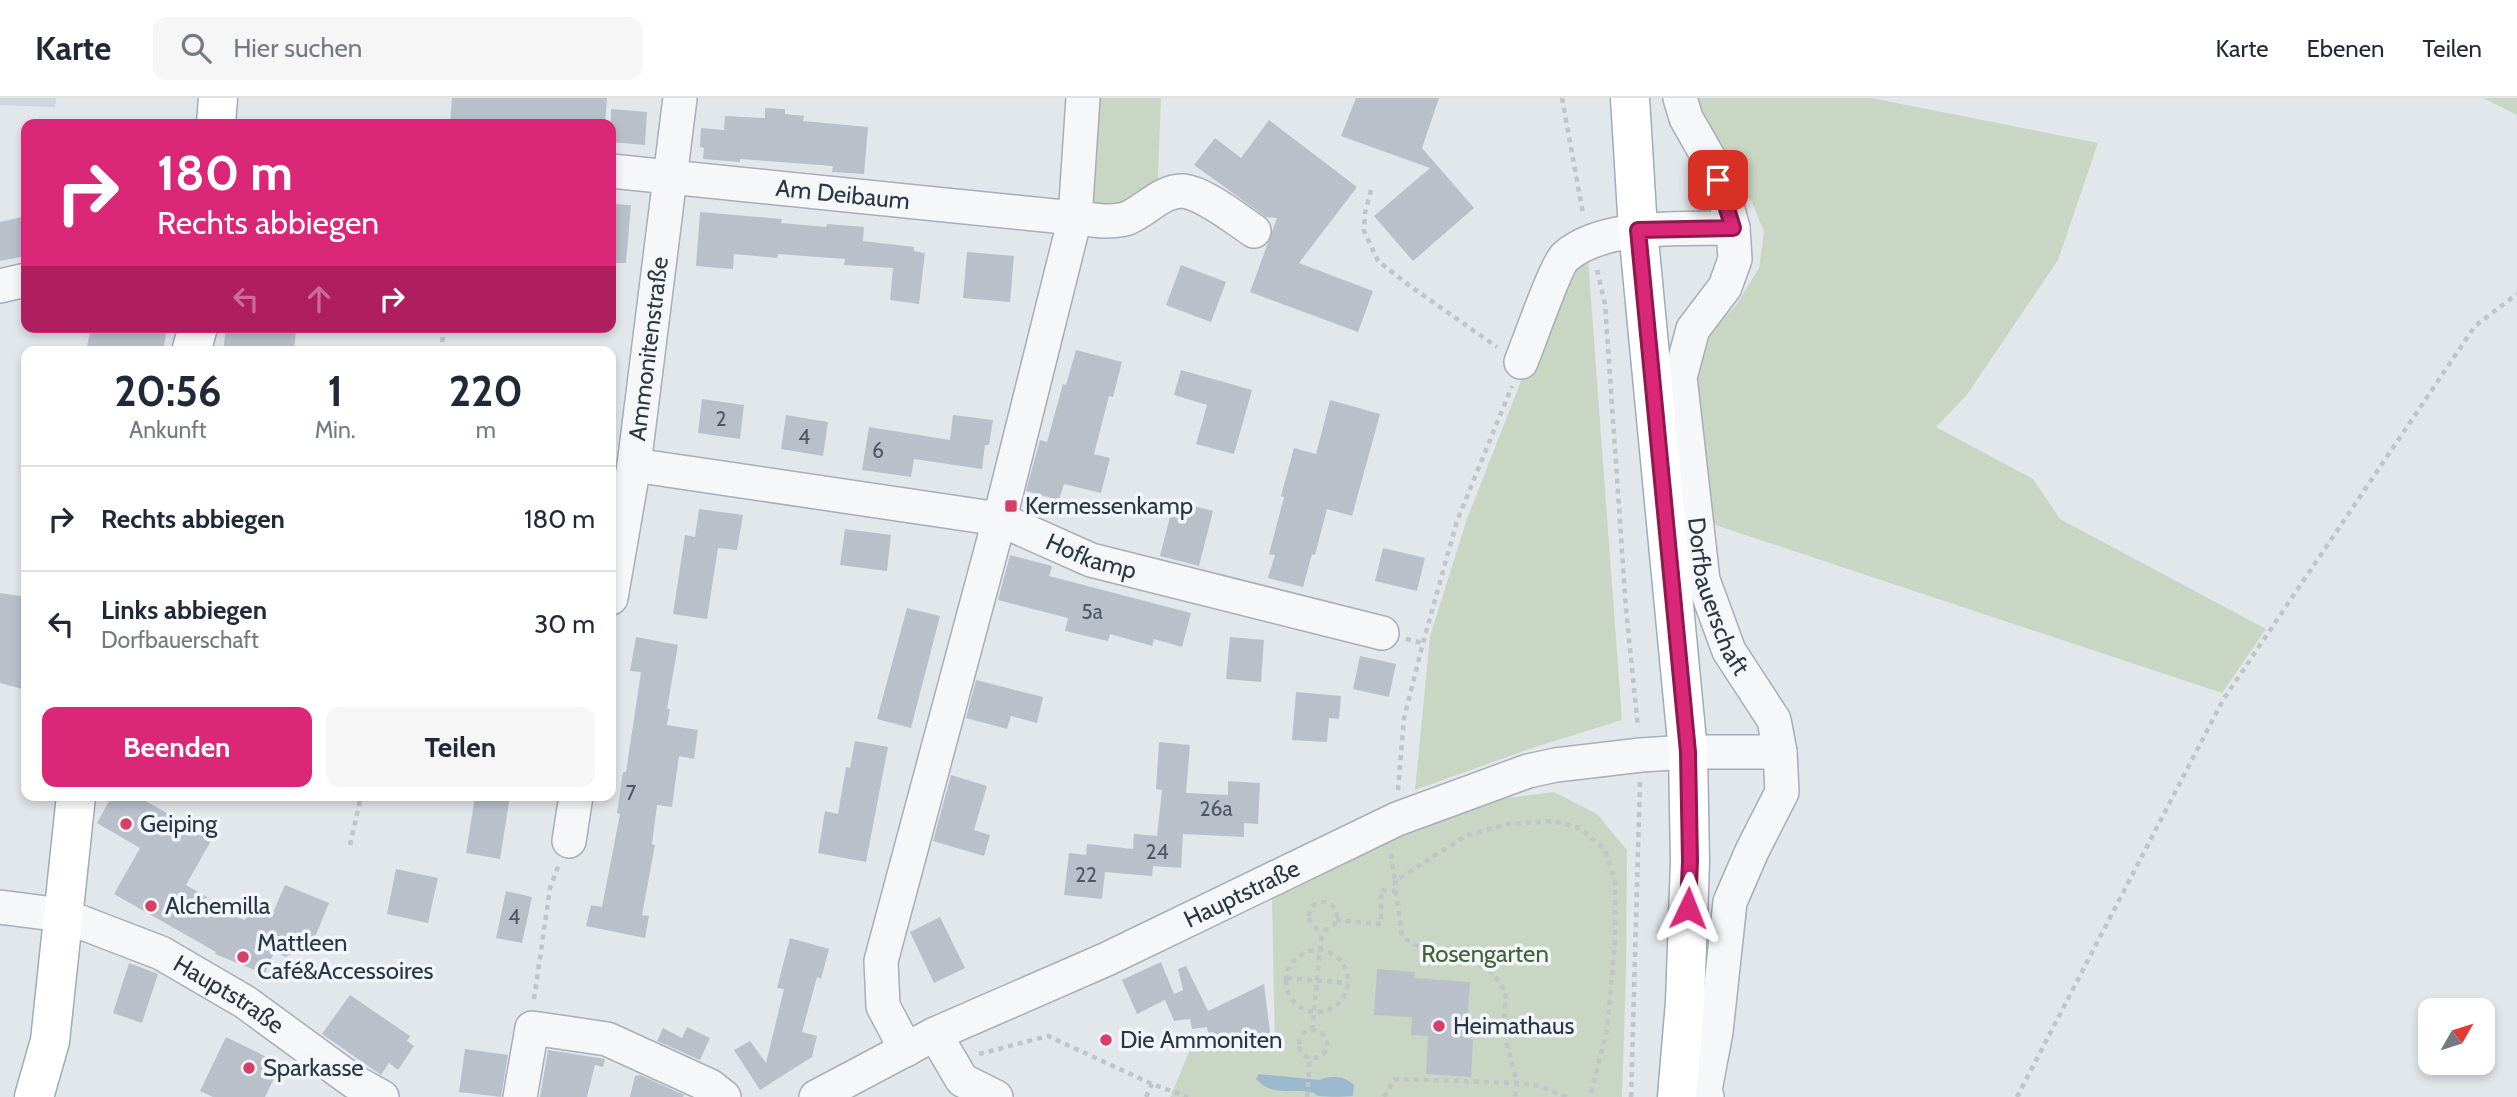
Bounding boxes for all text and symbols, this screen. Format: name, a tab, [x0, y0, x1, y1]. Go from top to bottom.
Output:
search box	[153, 17, 643, 80]
text: Karte	[35, 28, 111, 68]
icon: search	[177, 29, 215, 67]
text: Hier suchen	[233, 32, 362, 64]
text: Karte	[2215, 34, 2268, 63]
text: Ebenen	[2306, 34, 2384, 63]
text: Teilen	[2422, 34, 2482, 63]
text: 180 m	[157, 143, 293, 202]
icon: right	[42, 147, 133, 238]
pin	[1688, 150, 1748, 210]
icon: arrive	[1699, 161, 1737, 199]
street label: Am Deibaum	[775, 173, 911, 215]
text: Rechts abbiegen	[157, 203, 379, 242]
street label: Ammonitenstraße	[622, 255, 674, 443]
icon: left	[227, 280, 265, 318]
icon: ahead	[300, 280, 338, 318]
icon: right	[373, 280, 411, 318]
text: 20:56	[114, 365, 222, 417]
text: 1	[327, 365, 343, 417]
text: 220	[449, 365, 523, 417]
house number: 2	[715, 406, 727, 431]
text: Ankunft	[129, 416, 207, 444]
text: Min.	[315, 416, 356, 444]
text: m	[476, 416, 496, 444]
house number: 4	[798, 424, 810, 449]
house number: 6	[872, 438, 884, 463]
place label: Kermessenkamp	[1025, 491, 1193, 520]
marker: Kermessenkamp	[1003, 498, 1019, 514]
icon: right	[42, 500, 80, 538]
text: Rechts abbiegen	[101, 503, 285, 535]
text: 180 m	[524, 503, 595, 535]
street label: Dorfbauerschaft	[1682, 516, 1756, 680]
street label: Hofkamp	[1042, 527, 1140, 585]
text: Links abbiegen	[101, 594, 267, 626]
house number: 5a	[1081, 599, 1103, 624]
icon: left	[42, 605, 80, 643]
text: 30 m	[534, 608, 595, 640]
text: Dorfbauerschaft	[101, 626, 259, 654]
button: Beenden	[42, 707, 312, 787]
button: Teilen	[326, 707, 595, 787]
house number: 7	[626, 780, 637, 805]
house number: 26a	[1199, 796, 1233, 821]
place label: Geiping	[140, 809, 218, 838]
marker: Geiping	[118, 816, 134, 832]
house number: 24	[1145, 839, 1169, 864]
street label: Hauptstraße	[1179, 853, 1304, 934]
house number: 22	[1075, 862, 1097, 887]
position arrow	[1651, 871, 1725, 945]
place label: Alchemilla	[165, 891, 271, 920]
marker: Alchemilla	[143, 898, 159, 914]
house number: 4	[508, 904, 520, 929]
place label: Mattleen Café&Accessoires	[257, 928, 434, 985]
park label: Rosengarten	[1421, 939, 1549, 968]
street label: Hauptstraße	[169, 949, 290, 1040]
marker: Mattleen Café&Accessoires	[235, 949, 251, 965]
north arrow	[2418, 998, 2496, 1074]
map controls	[2418, 998, 2495, 1075]
place label: Heimathaus	[1453, 1011, 1575, 1040]
marker: Heimathaus	[1431, 1018, 1447, 1034]
place label: Die Ammoniten	[1120, 1025, 1282, 1054]
marker: Die Ammoniten	[1098, 1032, 1114, 1048]
place label: Sparkasse	[263, 1053, 364, 1082]
marker: Sparkasse	[241, 1060, 257, 1076]

